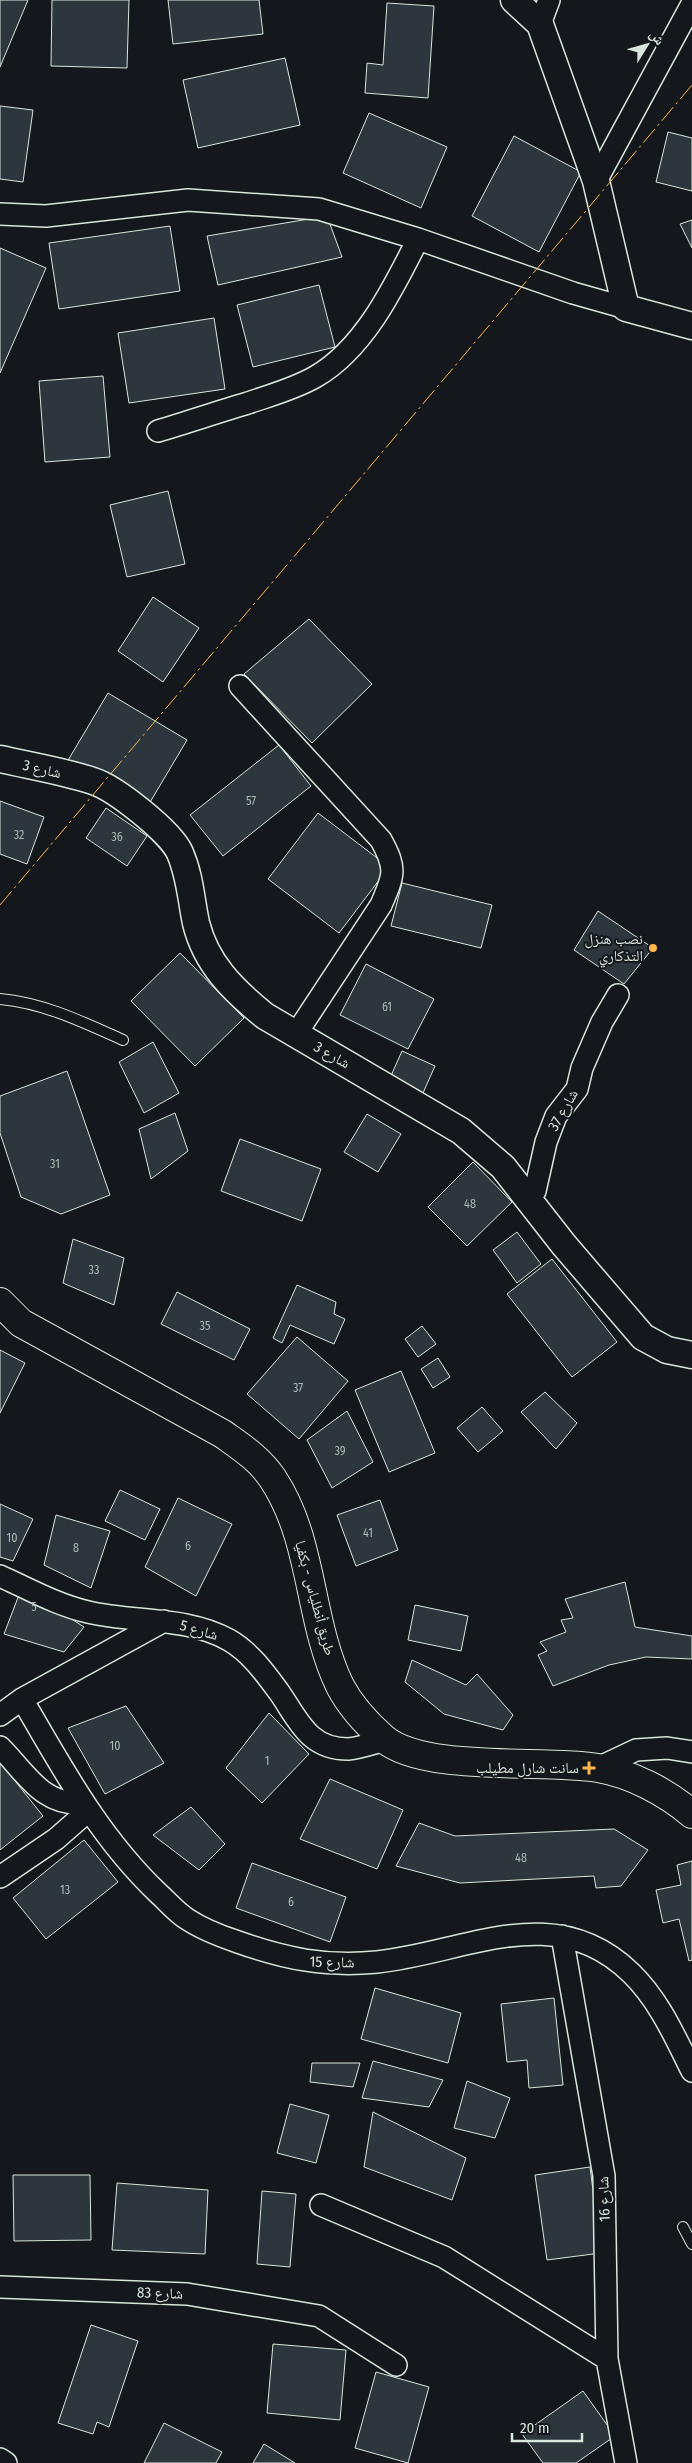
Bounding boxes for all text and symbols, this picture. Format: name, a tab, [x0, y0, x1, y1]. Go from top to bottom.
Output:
north arrow	[622, 20, 672, 70]
text: ش	[646, 26, 668, 49]
street label: شارع 3	[21, 756, 63, 783]
house number: 57	[246, 794, 256, 808]
house number: 32	[14, 828, 24, 842]
house number: 36	[111, 830, 123, 844]
place label: نصب هنزل التذكاري	[584, 930, 643, 968]
marker: نصب هنزل التذكاري	[647, 942, 659, 954]
house number: 61	[382, 1000, 392, 1014]
street label: شارع 3	[310, 1038, 353, 1073]
street label: شارع 37	[544, 1086, 583, 1134]
house number: 31	[50, 1157, 60, 1171]
house number: 48	[464, 1197, 476, 1211]
house number: 33	[89, 1263, 99, 1277]
house number: 35	[200, 1319, 211, 1333]
house number: 37	[293, 1381, 303, 1395]
house number: 39	[334, 1444, 346, 1458]
house number: 41	[363, 1526, 373, 1540]
house number: 10	[7, 1531, 17, 1545]
house number: 6	[185, 1539, 191, 1553]
street label: طريق أنطلياس - بكفيا	[290, 1539, 339, 1658]
house number: 8	[73, 1541, 79, 1555]
house number: 5	[31, 1600, 37, 1614]
street label: شارع 5	[178, 1616, 220, 1645]
house number: 10	[110, 1739, 120, 1753]
house number: 1	[265, 1754, 269, 1768]
place label: سانت شارل مطيلب	[476, 1759, 579, 1778]
marker: سانت شارل مطيلب	[583, 1762, 595, 1774]
house number: 48	[515, 1851, 527, 1865]
house number: 13	[60, 1883, 70, 1897]
house number: 6	[288, 1895, 294, 1909]
street label: شارع 15	[309, 1953, 355, 1972]
street label: شارع 16	[594, 2176, 615, 2222]
street label: شارع 83	[137, 2283, 184, 2304]
scale bar	[512, 2410, 582, 2442]
text: 20 m	[520, 2419, 550, 2437]

